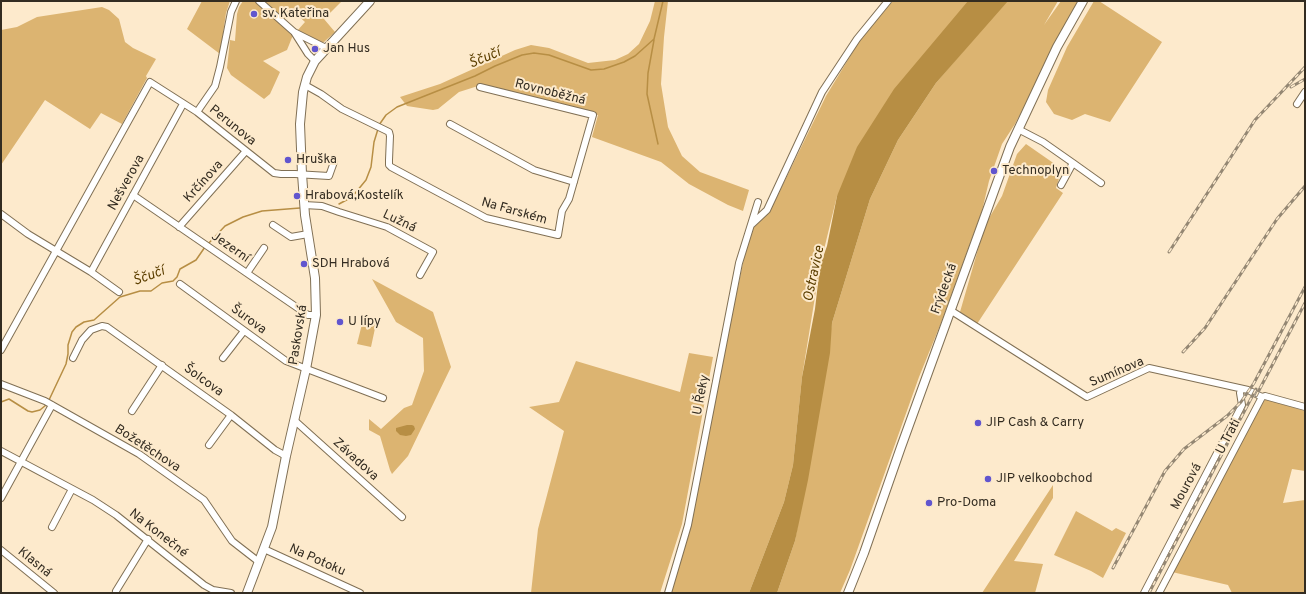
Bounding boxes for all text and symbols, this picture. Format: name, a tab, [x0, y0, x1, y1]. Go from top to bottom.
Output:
place label: sv. Kateřina	[262, 6, 329, 22]
marker: sv. Kateřina	[249, 9, 259, 19]
place label: Jan Hus	[323, 41, 370, 57]
marker: Jan Hus	[310, 44, 320, 54]
water label: Ščučí	[467, 45, 503, 73]
street label: Rovnoběžná	[513, 77, 587, 109]
street label: Perunova	[205, 102, 259, 150]
place label: Hruška	[296, 152, 337, 168]
street label: Nešverova	[105, 153, 149, 213]
marker: Hruška	[283, 155, 293, 165]
street label: Krčínova	[181, 158, 227, 206]
place label: Technoplyn	[1002, 163, 1069, 179]
marker: Technoplyn	[989, 166, 999, 176]
place label: Hrabová,Kostelík	[305, 188, 404, 204]
marker: Hrabová,Kostelík	[292, 191, 302, 201]
street label: Na Farském	[479, 195, 549, 229]
street label: Lužná	[380, 207, 418, 237]
street label: Jezerní	[208, 229, 252, 267]
water label: Ostravice	[801, 245, 829, 303]
place label: SDH Hrabová	[312, 256, 390, 272]
marker: SDH Hrabová	[299, 259, 309, 269]
street label: Frýdecká	[929, 262, 961, 316]
water label: Ščučí	[131, 264, 167, 290]
street label: Šurova	[227, 302, 269, 338]
street label: Paskovská	[287, 304, 311, 366]
place label: U lípy	[348, 314, 381, 330]
marker: U lípy	[335, 317, 345, 327]
street label: Sumínova	[1088, 355, 1146, 391]
street label: Šolcova	[180, 361, 226, 401]
street label: U Řeky	[690, 373, 714, 417]
place label: JIP Cash & Carry	[986, 415, 1084, 431]
street label: U Trati	[1213, 417, 1245, 457]
marker: JIP Cash & Carry	[973, 418, 983, 428]
street label: Božetěchova	[111, 422, 183, 476]
street label: Závadova	[329, 435, 381, 485]
street label: Mourová	[1168, 461, 1206, 513]
place label: JIP velkoobchod	[996, 471, 1092, 487]
marker: JIP velkoobchod	[983, 474, 993, 484]
place label: Pro-Doma	[937, 495, 996, 511]
marker: Pro-Doma	[924, 498, 934, 508]
street label: Na Konečné	[126, 506, 190, 562]
street label: Na Potoku	[286, 542, 348, 580]
street label: Klasná	[14, 545, 54, 581]

